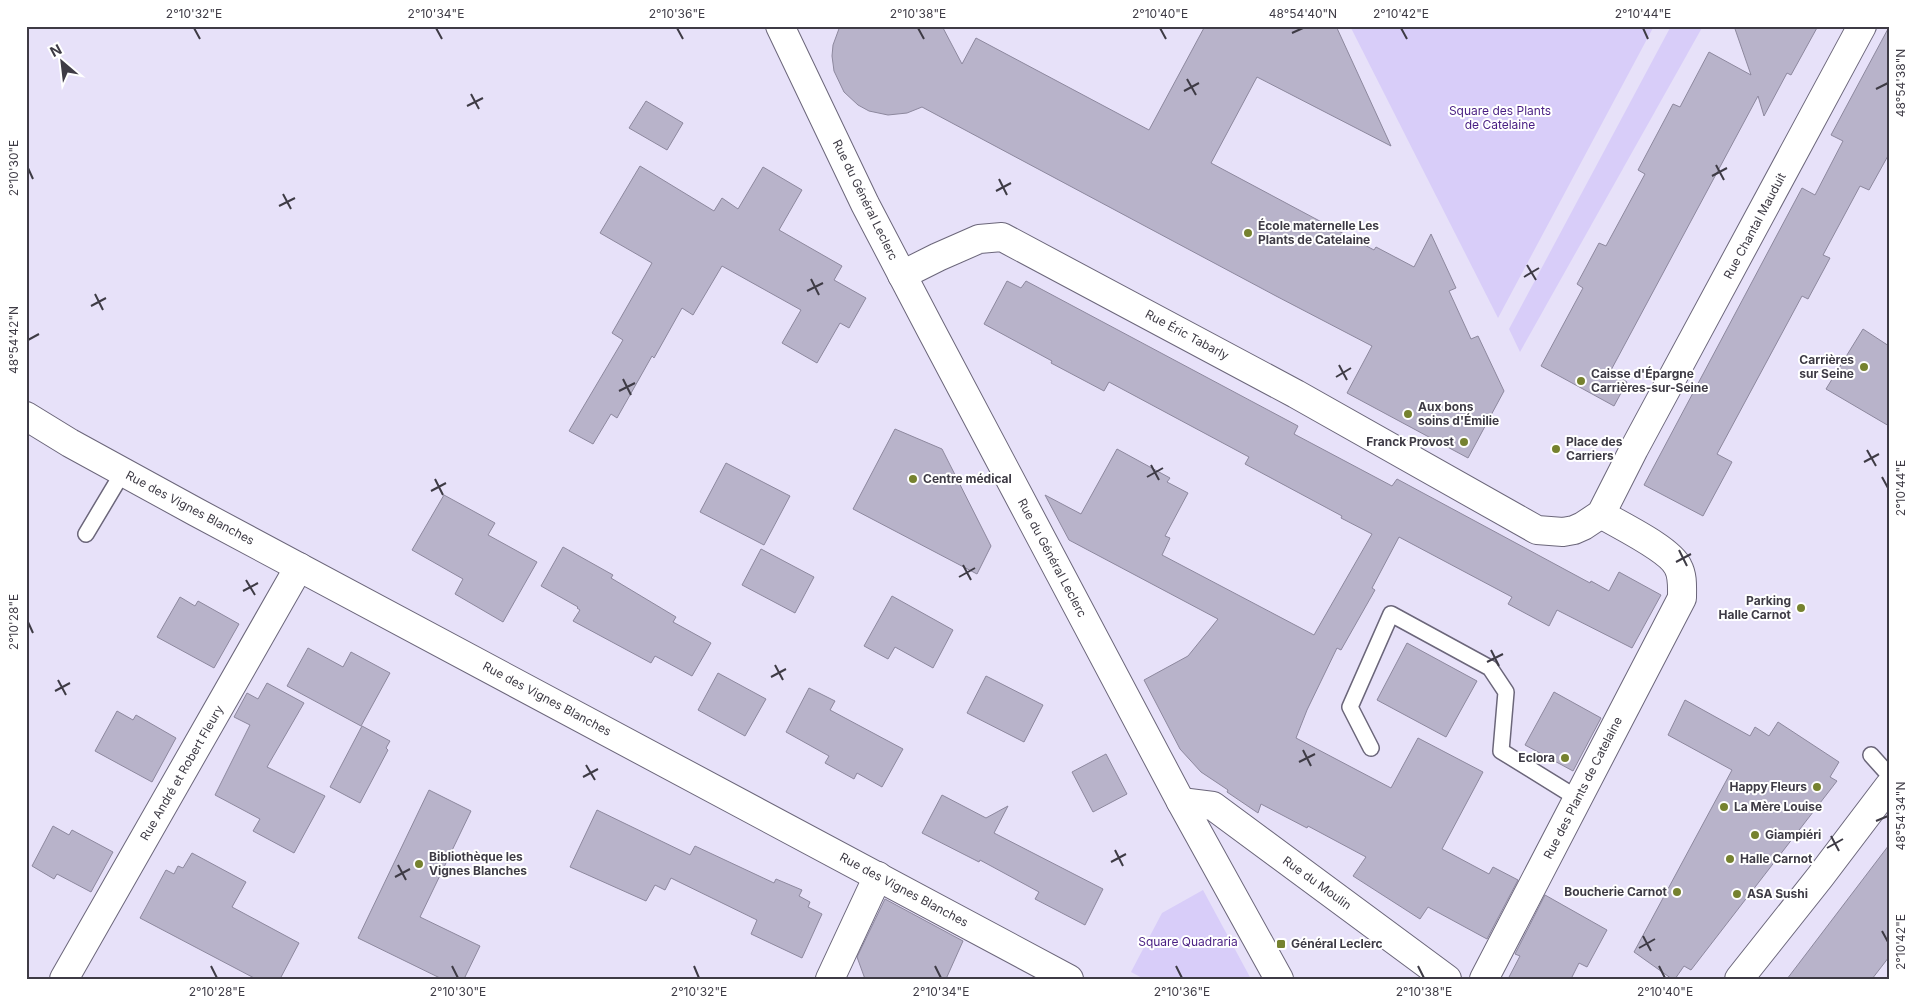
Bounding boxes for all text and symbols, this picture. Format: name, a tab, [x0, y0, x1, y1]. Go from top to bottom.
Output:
text: 2°10'32"E	[166, 6, 222, 21]
text: 2°10'34"E	[408, 6, 464, 21]
text: 2°10'36"E	[649, 6, 705, 21]
text: 2°10'38"E	[890, 6, 946, 21]
text: 2°10'40"E	[1132, 6, 1188, 21]
text: 48°54'40"N	[1269, 6, 1337, 21]
text: 2°10'42"E	[1373, 6, 1429, 21]
text: 2°10'44"E	[1615, 6, 1671, 21]
north arrow	[38, 38, 88, 88]
text: N	[47, 40, 64, 60]
text: 48°54'38"N	[1893, 49, 1908, 117]
park label: Square des Plants de Catelaine	[1449, 103, 1551, 132]
street label: Rue du Général Leclerc	[830, 137, 901, 263]
text: 2°10'30"E	[6, 140, 21, 196]
street label: Rue Chantal Mauduit	[1720, 170, 1789, 281]
place label: École maternelle Les Plants de Catelaine	[1258, 218, 1379, 247]
marker: École maternelle Les Plants de Catelaine	[1242, 227, 1254, 239]
text: 48°54'42"N	[6, 306, 21, 374]
street label: Rue Éric Tabarly	[1143, 306, 1232, 363]
place label: Carrières sur Seine	[1799, 352, 1854, 381]
marker: Carrières sur Seine	[1858, 361, 1870, 373]
place label: Caisse d'Épargne Carrières-sur-Seine	[1591, 366, 1708, 395]
marker: Caisse d'Épargne Carrières-sur-Seine	[1575, 375, 1587, 387]
place label: Aux bons soins d'Émilie	[1418, 399, 1499, 428]
marker: Aux bons soins d'Émilie	[1402, 408, 1414, 420]
place label: Franck Provost	[1366, 434, 1455, 449]
place label: Place des Carriers	[1566, 434, 1623, 463]
marker: Franck Provost	[1458, 436, 1470, 448]
marker: Place des Carriers	[1550, 443, 1562, 455]
text: 2°10'44"E	[1893, 460, 1908, 516]
street label: Rue des Vignes Blanches	[123, 467, 257, 548]
place label: Centre médical	[923, 471, 1012, 486]
marker: Centre médical	[907, 473, 919, 485]
street label: Rue du Général Leclerc	[1015, 496, 1090, 620]
place label: Parking Halle Carnot	[1719, 593, 1792, 622]
text: 2°10'28"E	[6, 594, 21, 650]
marker: Parking Halle Carnot	[1795, 602, 1807, 614]
street label: Rue des Vignes Blanches	[480, 658, 614, 739]
street label: Rue André et Robert Fleury	[137, 702, 227, 843]
street label: Rue des Plants de Catelaine	[1540, 714, 1625, 861]
place label: Eclora	[1518, 750, 1555, 765]
marker: Eclora	[1559, 752, 1571, 764]
place label: Happy Fleurs	[1730, 779, 1807, 794]
marker: Happy Fleurs	[1811, 781, 1823, 793]
text: 48°54'34"N	[1893, 782, 1908, 850]
place label: La Mère Louise	[1734, 799, 1822, 814]
marker: La Mère Louise	[1718, 801, 1730, 813]
place label: Giampiéri	[1765, 827, 1821, 842]
marker: Giampiéri	[1749, 829, 1761, 841]
place label: Bibliothèque les Vignes Blanches	[429, 849, 527, 878]
street label: Rue des Vignes Blanches	[837, 849, 971, 930]
place label: Halle Carnot	[1740, 851, 1813, 866]
street label: Rue du Moulin	[1280, 853, 1354, 912]
marker: Halle Carnot	[1724, 853, 1736, 865]
marker: Bibliothèque les Vignes Blanches	[413, 858, 425, 870]
place label: Boucherie Carnot	[1564, 884, 1668, 899]
marker: Boucherie Carnot	[1671, 886, 1683, 898]
place label: ASA Sushi	[1747, 886, 1808, 901]
marker: ASA Sushi	[1731, 888, 1743, 900]
text: 2°10'42"E	[1893, 914, 1908, 970]
park label: Square Quadraria	[1138, 934, 1238, 949]
place label: Général Leclerc	[1291, 936, 1383, 951]
marker: Général Leclerc	[1275, 938, 1287, 950]
text: 2°10'28"E	[189, 984, 245, 999]
text: 2°10'30"E	[430, 984, 486, 999]
text: 2°10'32"E	[671, 984, 727, 999]
text: 2°10'34"E	[913, 984, 969, 999]
text: 2°10'36"E	[1154, 984, 1210, 999]
text: 2°10'38"E	[1396, 984, 1452, 999]
text: 2°10'40"E	[1637, 984, 1693, 999]

